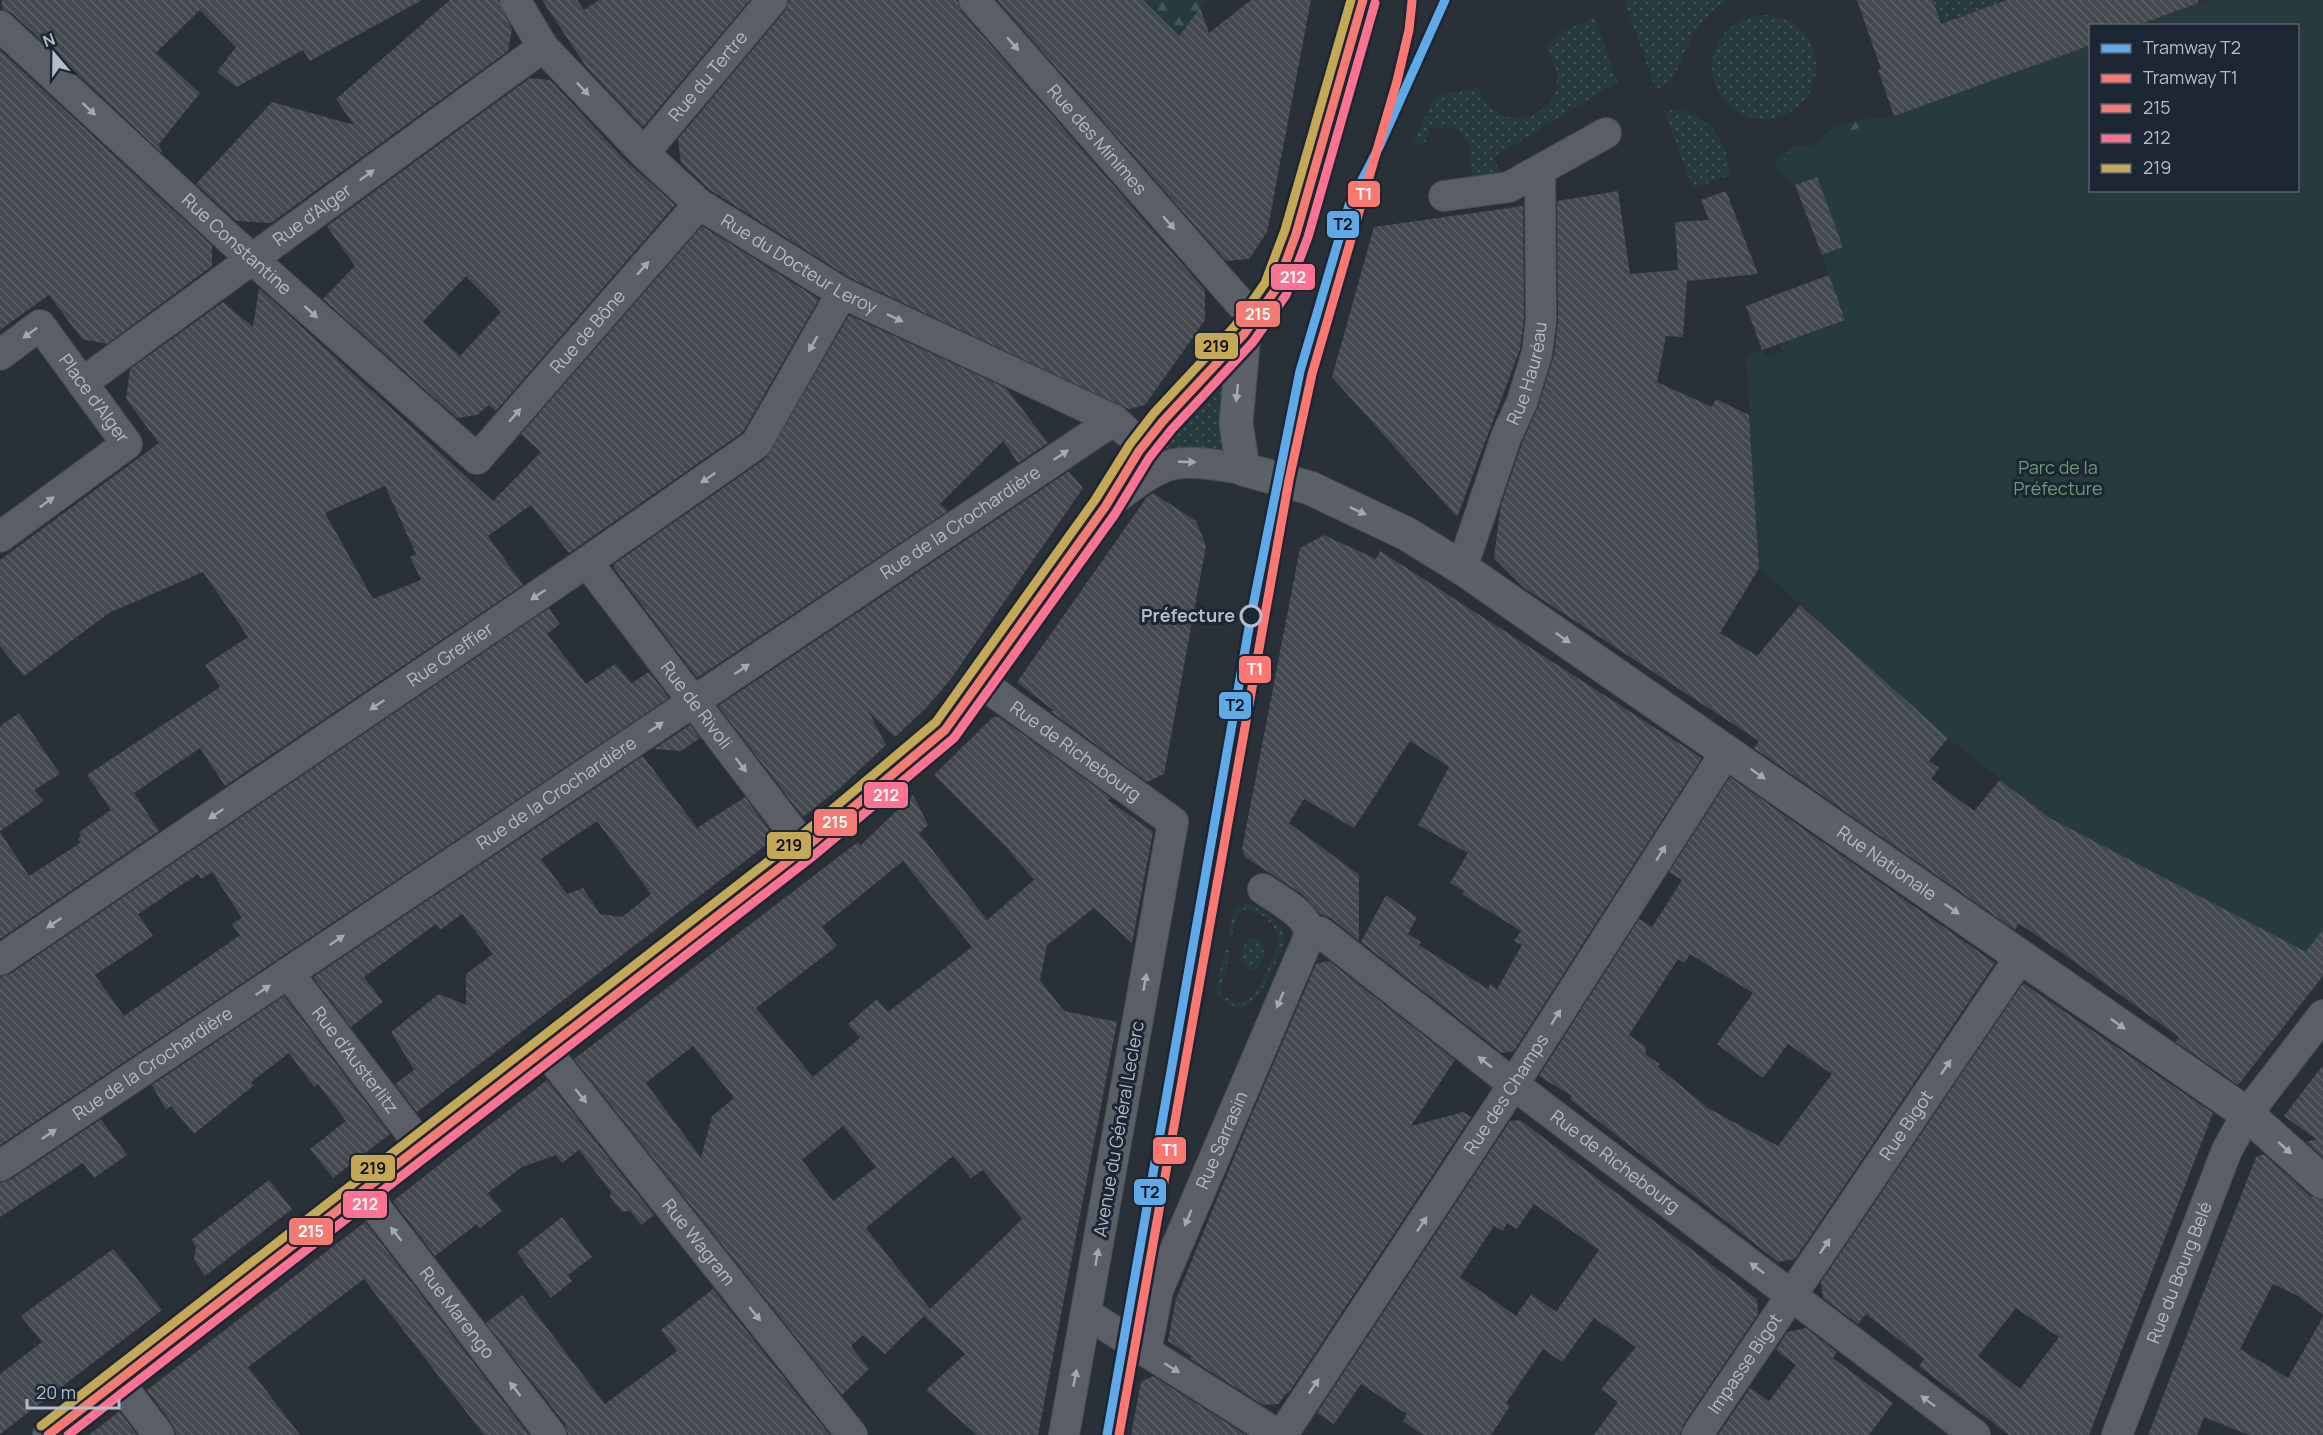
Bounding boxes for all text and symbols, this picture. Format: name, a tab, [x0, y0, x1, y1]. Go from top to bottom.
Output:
north arrow	[24, 24, 84, 84]
legend	[2089, 24, 2299, 192]
street label: Rue du Tertre	[662, 25, 752, 126]
text: N	[40, 28, 58, 52]
text: Tramway T2	[2143, 35, 2241, 59]
one-way arrow	[1006, 36, 1019, 51]
text: Tramway T1	[2143, 65, 2238, 89]
street label: Rue des Minimes	[1042, 79, 1153, 200]
one-way arrow	[576, 82, 590, 97]
text: 215	[2143, 95, 2171, 119]
one-way arrow	[81, 102, 96, 115]
text: 212	[2143, 125, 2171, 149]
text: 219	[2143, 155, 2171, 179]
one-way arrow	[359, 169, 375, 181]
street label: Rue d'Alger	[268, 177, 356, 251]
line badge: T1	[1347, 180, 1381, 208]
text: T1	[1356, 183, 1372, 205]
street label: Rue Constantine	[177, 188, 297, 300]
street label: Rue du Docteur Leroy	[717, 208, 882, 319]
line badge: T2	[1326, 210, 1360, 239]
text: T2	[1333, 213, 1353, 235]
one-way arrow	[1162, 215, 1175, 230]
one-way arrow	[636, 261, 649, 276]
line badge: 212	[1270, 263, 1316, 291]
text: 212	[1280, 266, 1306, 288]
street label: Rue de Bône	[544, 284, 630, 378]
line badge: 215	[1235, 300, 1281, 328]
text: 215	[1245, 303, 1271, 325]
one-way arrow	[303, 305, 318, 318]
one-way arrow	[886, 313, 903, 322]
street label: Rue Hauréau	[1500, 320, 1552, 428]
one-way arrow	[23, 326, 38, 338]
line badge: 219	[1194, 332, 1239, 360]
text: 219	[1203, 335, 1229, 357]
one-way arrow	[808, 336, 818, 353]
street label: Place d'Alger	[54, 349, 135, 448]
one-way arrow	[1232, 383, 1242, 402]
one-way arrow	[508, 408, 521, 423]
one-way arrow	[1053, 450, 1069, 461]
park label: Parc de la Préfecture	[2013, 455, 2103, 500]
one-way arrow	[1178, 458, 1197, 467]
street label: Rue de la Crochardière	[875, 460, 1045, 584]
one-way arrow	[700, 472, 716, 484]
one-way arrow	[39, 496, 55, 508]
one-way arrow	[1350, 506, 1367, 515]
one-way arrow	[531, 589, 547, 601]
place label: Préfecture	[1141, 603, 1235, 627]
marker: Préfecture	[1240, 605, 1262, 627]
street label: Rue Greffier	[402, 616, 498, 692]
one-way arrow	[1555, 632, 1571, 643]
line badge: T1	[1238, 655, 1272, 684]
street label: Rue de Rivoli	[656, 656, 738, 753]
text: T1	[1247, 658, 1263, 680]
one-way arrow	[734, 663, 750, 674]
line badge: T2	[1218, 691, 1252, 720]
text: T2	[1225, 694, 1245, 716]
street label: Rue de Richebourg	[1006, 695, 1147, 806]
one-way arrow	[369, 699, 385, 710]
one-way arrow	[647, 721, 663, 733]
street label: Rue de la Crochardière	[471, 730, 641, 855]
one-way arrow	[735, 757, 747, 772]
one-way arrow	[1749, 768, 1765, 780]
line badge: 212	[863, 781, 909, 809]
text: 212	[873, 784, 899, 806]
one-way arrow	[208, 808, 224, 820]
line badge: 215	[813, 808, 858, 837]
text: 215	[822, 811, 848, 833]
street label: Rue Nationale	[1833, 820, 1942, 906]
line badge: 219	[766, 831, 812, 860]
text: 219	[776, 834, 802, 856]
one-way arrow	[1655, 845, 1666, 861]
one-way arrow	[1944, 903, 1960, 915]
one-way arrow	[46, 918, 63, 929]
one-way arrow	[328, 935, 345, 946]
one-way arrow	[1141, 972, 1150, 991]
one-way arrow	[255, 985, 271, 996]
one-way arrow	[1275, 991, 1284, 1009]
street label: Rue de la Crochardière	[68, 1001, 237, 1125]
street label: Rue d'Austerlitz	[307, 1001, 405, 1118]
one-way arrow	[1550, 1009, 1561, 1025]
one-way arrow	[2110, 1018, 2126, 1029]
street label: Avenue du Général Leclerc	[1087, 1019, 1149, 1239]
street label: Rue des Champs	[1458, 1029, 1554, 1159]
one-way arrow	[1477, 1056, 1492, 1068]
one-way arrow	[1940, 1060, 1952, 1076]
street label: Rue Bigot	[1873, 1085, 1938, 1165]
street label: Rue Sarrasin	[1190, 1087, 1253, 1193]
one-way arrow	[575, 1088, 588, 1104]
street label: Rue de Richebourg	[1546, 1104, 1685, 1218]
one-way arrow	[40, 1128, 57, 1139]
line badge: T1	[1152, 1136, 1187, 1165]
text: T1	[1162, 1139, 1178, 1161]
one-way arrow	[2277, 1141, 2292, 1154]
line badge: 219	[350, 1154, 396, 1182]
text: 219	[360, 1157, 386, 1179]
line badge: T2	[1133, 1178, 1167, 1206]
text: T2	[1140, 1181, 1160, 1203]
line badge: 212	[342, 1190, 388, 1219]
text: 212	[352, 1193, 378, 1215]
street label: Rue Wagram	[657, 1193, 741, 1290]
street label: Rue du Bourg Belé	[2140, 1198, 2217, 1347]
one-way arrow	[1183, 1210, 1193, 1228]
one-way arrow	[1416, 1215, 1427, 1232]
line badge: 215	[288, 1217, 334, 1246]
text: 215	[298, 1220, 324, 1242]
one-way arrow	[390, 1227, 402, 1242]
one-way arrow	[1819, 1239, 1831, 1255]
one-way arrow	[1093, 1247, 1102, 1266]
street label: Rue Marengo	[415, 1262, 501, 1363]
one-way arrow	[1750, 1263, 1765, 1275]
one-way arrow	[749, 1306, 762, 1322]
street label: Impasse Bigot	[1702, 1308, 1787, 1418]
one-way arrow	[1164, 1362, 1180, 1373]
one-way arrow	[1071, 1368, 1080, 1387]
scale bar	[27, 1372, 118, 1410]
one-way arrow	[1308, 1378, 1319, 1394]
text: 20 m	[36, 1380, 76, 1404]
one-way arrow	[509, 1381, 521, 1396]
one-way arrow	[1920, 1394, 1936, 1407]

